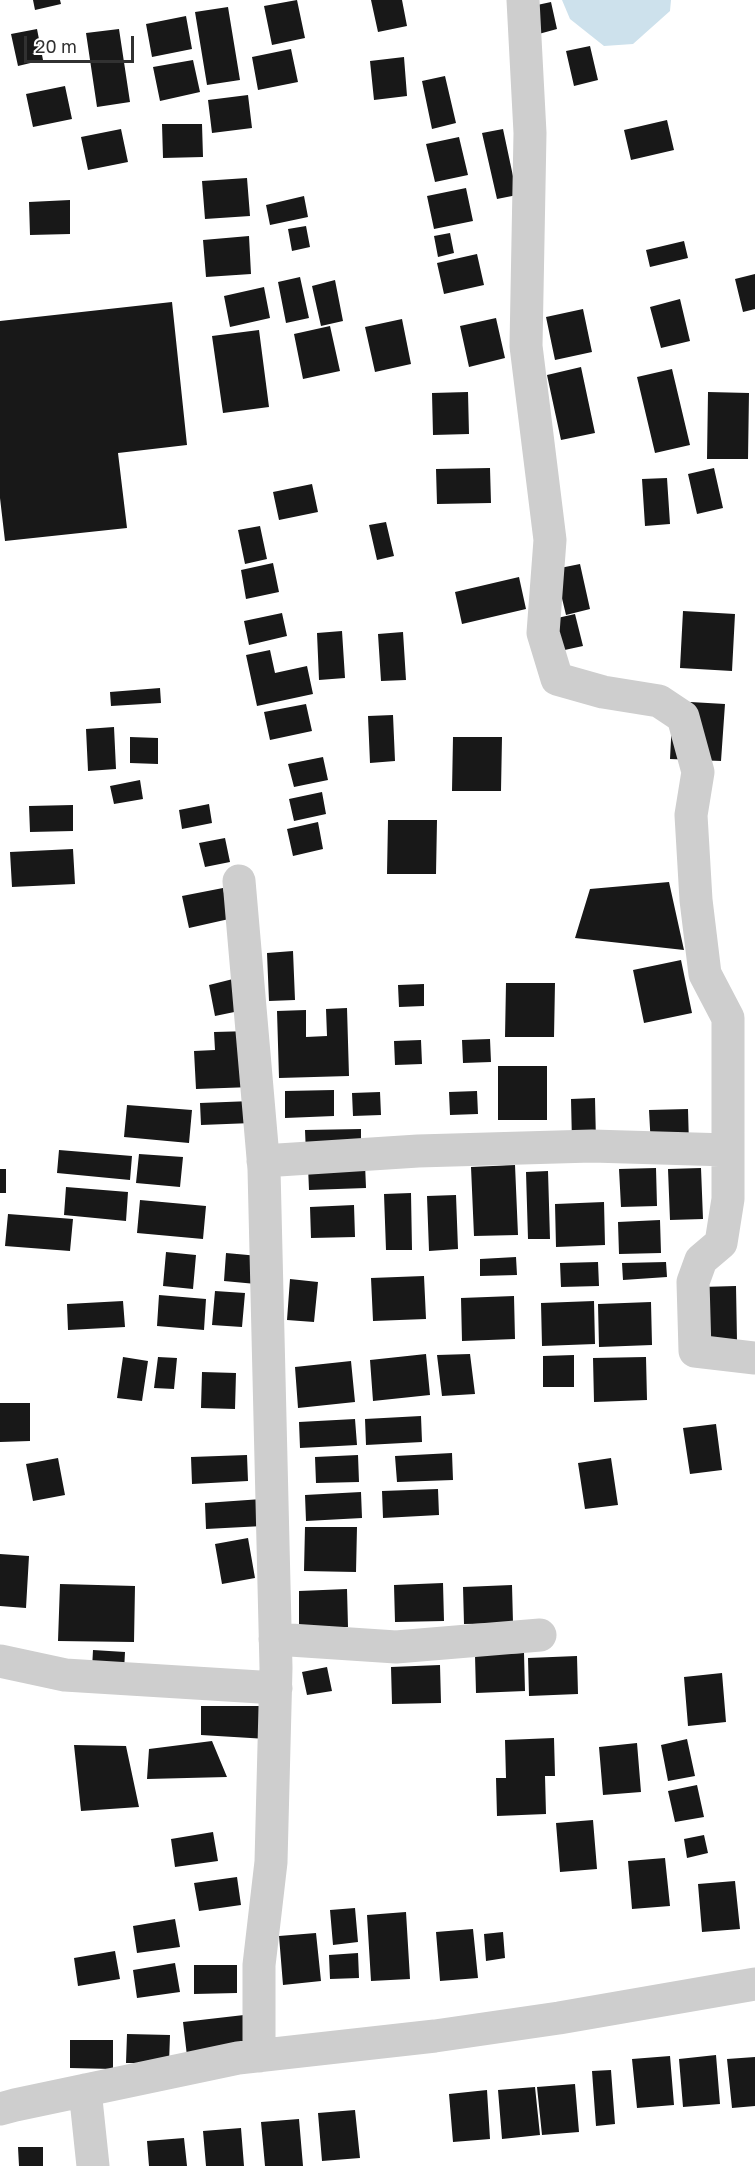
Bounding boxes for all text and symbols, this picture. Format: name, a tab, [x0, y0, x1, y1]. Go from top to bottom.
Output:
scale bar	[27, 24, 136, 62]
text: 20 m	[35, 35, 77, 57]

